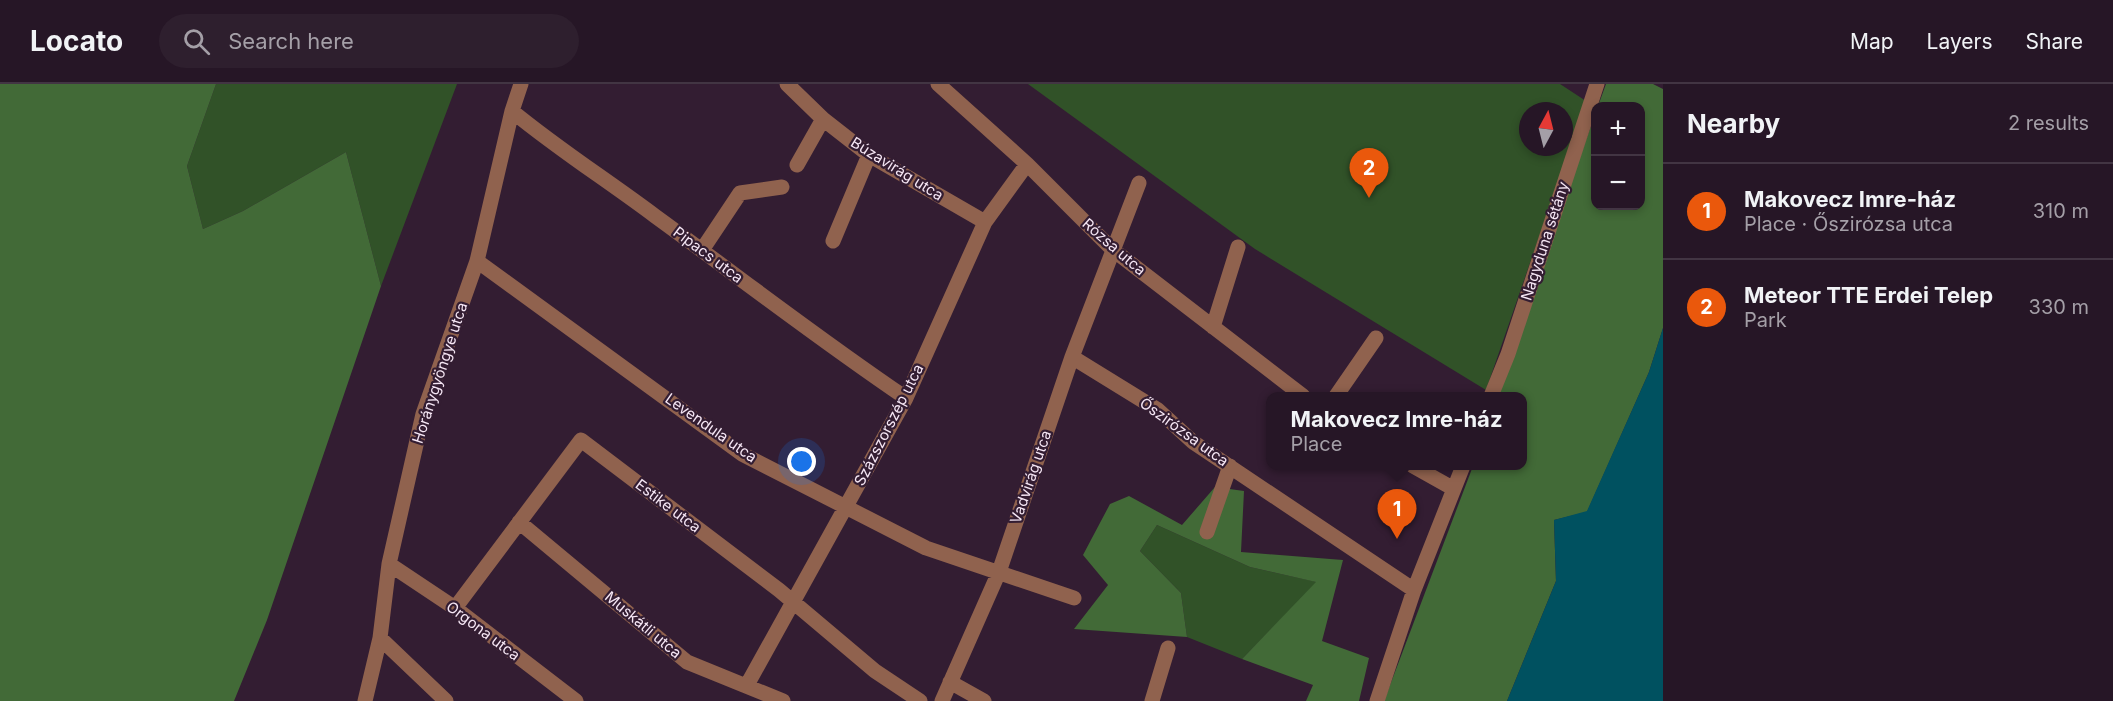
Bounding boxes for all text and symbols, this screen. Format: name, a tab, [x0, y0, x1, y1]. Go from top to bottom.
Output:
search box	[159, 14, 579, 68]
text: Locato	[30, 24, 123, 58]
icon: search	[180, 25, 213, 58]
text: Search here	[228, 28, 354, 54]
text: Map	[1850, 29, 1894, 54]
text: Layers	[1927, 29, 1993, 54]
text: Share	[2026, 29, 2083, 54]
north arrow	[1519, 102, 1573, 156]
map controls	[1591, 102, 1645, 210]
button: +	[1591, 102, 1645, 156]
text: Nearby	[1687, 108, 1780, 139]
text: 2 results	[2008, 111, 2089, 135]
street label: Búzavirág utca	[847, 133, 947, 205]
pin: 2	[1350, 148, 1388, 198]
button: −	[1591, 156, 1645, 210]
street label: Nagyduna sétány	[1516, 179, 1573, 303]
text: Makovecz Imre-ház	[1744, 186, 1956, 212]
text: 1	[1702, 199, 1711, 223]
text: 310 m	[2033, 199, 2089, 223]
text: Place · Őszirózsa utca	[1744, 212, 1953, 236]
street label: Rózsa utca	[1079, 214, 1150, 279]
street label: Pipacs utca	[670, 222, 747, 287]
text: Meteor TTE Erdei Telep	[1744, 282, 1993, 308]
text: 2	[1700, 295, 1713, 319]
text: 330 m	[2029, 295, 2089, 319]
street label: Horánygyöngye utca	[408, 300, 471, 446]
text: Park	[1744, 308, 1787, 332]
street label: Százszorszép utca	[850, 361, 927, 489]
street label: Levendula utca	[662, 389, 761, 466]
popup	[1266, 392, 1527, 470]
street label: Őszirózsa utca	[1136, 393, 1232, 470]
text: Makovecz Imre-ház	[1291, 406, 1503, 432]
street label: Vadvirág utca	[1006, 428, 1055, 526]
text: Place	[1291, 432, 1342, 456]
your location	[787, 447, 816, 476]
street label: Estike utca	[632, 475, 705, 536]
pin: 1	[1378, 490, 1416, 539]
street label: Muskátli utca	[601, 587, 685, 662]
street label: Orgona utca	[443, 597, 524, 664]

